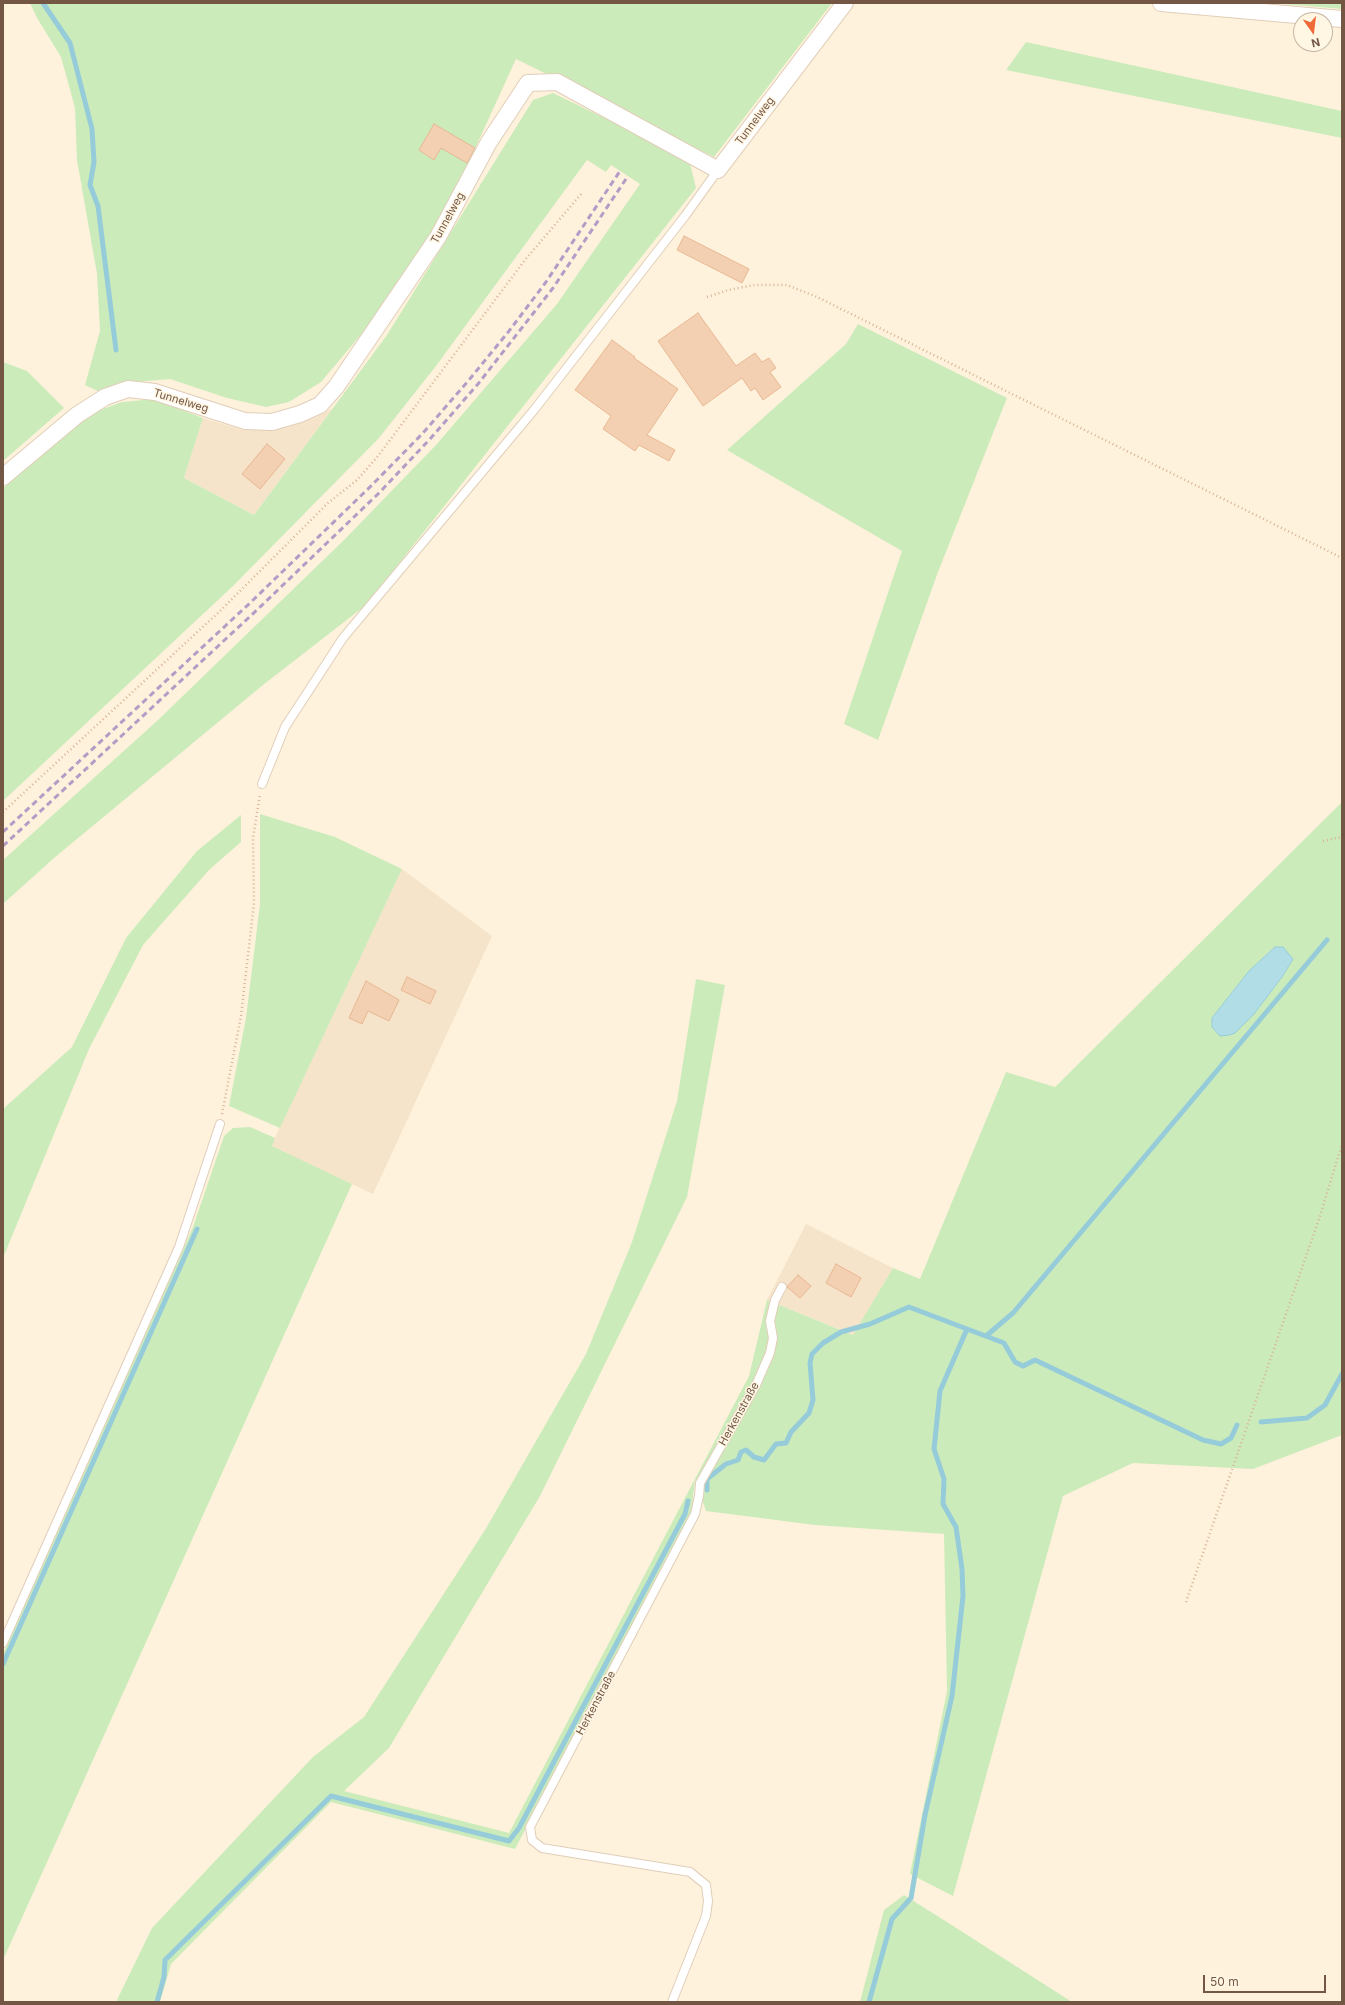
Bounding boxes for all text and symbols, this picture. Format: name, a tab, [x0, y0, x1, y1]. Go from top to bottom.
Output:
north arrow	[1293, 12, 1333, 52]
text: N	[1310, 35, 1321, 50]
street label: Tunnelweg	[733, 94, 777, 148]
street label: Tunnelweg	[428, 190, 468, 246]
street label: Tunnelweg	[152, 386, 210, 416]
street label: Herkenstraße	[716, 1380, 762, 1448]
street label: Herkenstraße	[574, 1669, 618, 1737]
scale bar	[1205, 1967, 1328, 1993]
text: 50 m	[1210, 1974, 1239, 1989]

